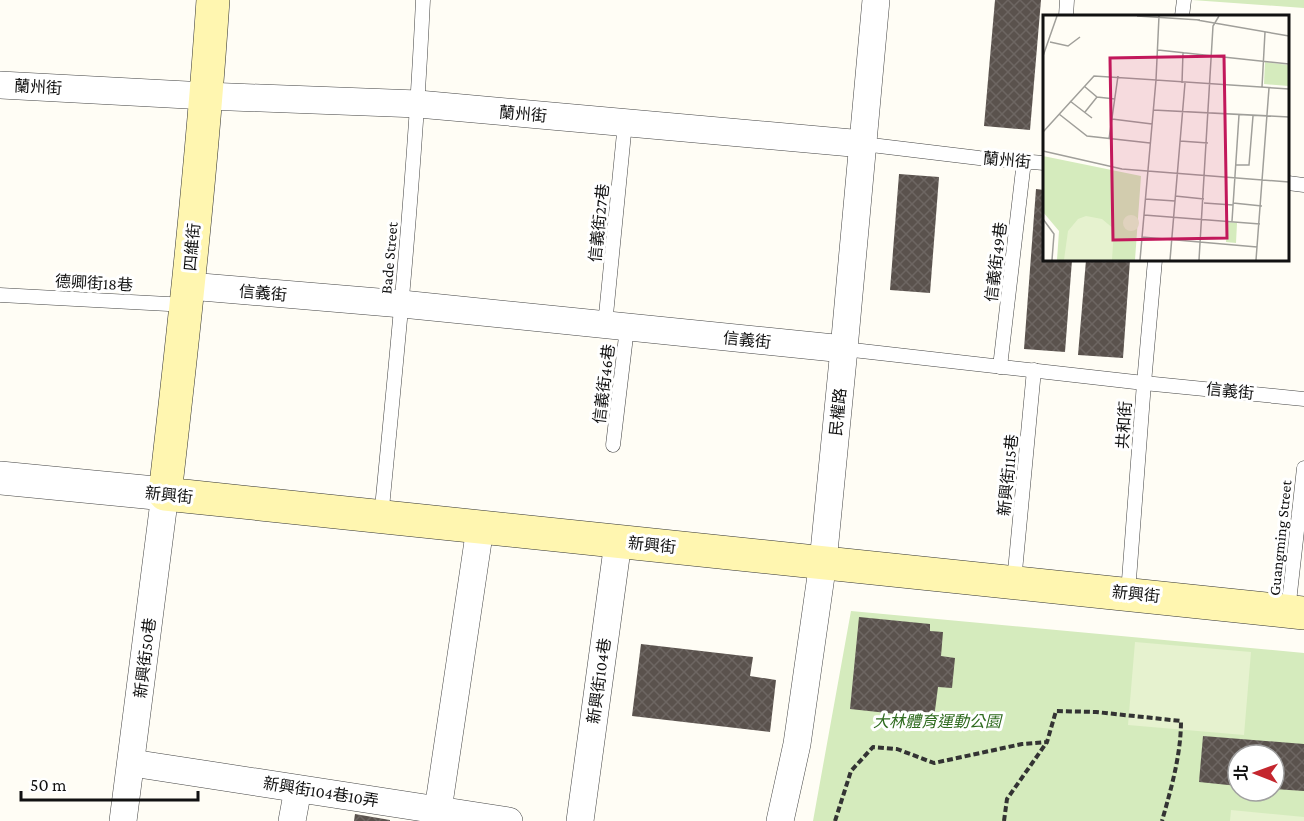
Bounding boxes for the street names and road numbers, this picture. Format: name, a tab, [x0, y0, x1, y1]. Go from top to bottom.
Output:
street label: 蘭州街	[14, 77, 62, 97]
street label: 蘭州街	[498, 103, 548, 125]
street label: 蘭州街	[982, 149, 1032, 171]
street label: 信義街27巷	[586, 183, 612, 263]
street label: Bade Street	[377, 221, 401, 295]
street label: 信義街49巷	[983, 221, 1009, 303]
street label: 四維街	[181, 222, 203, 272]
street label: 德卿街18巷	[55, 272, 133, 294]
street label: 信義街	[238, 282, 288, 304]
street label: 信義街	[722, 329, 772, 351]
street label: 信義街46巷	[591, 343, 617, 425]
street label: 信義街	[1205, 380, 1255, 402]
street label: 民權路	[827, 387, 849, 437]
street label: 共和街	[1114, 400, 1134, 450]
street label: 新興街115巷	[995, 433, 1021, 517]
street label: Guangming Street	[1265, 479, 1296, 597]
street label: 新興街	[144, 484, 194, 506]
street label: 新興街	[627, 534, 677, 556]
street label: 新興街	[1111, 583, 1161, 605]
street label: 新興街50巷	[132, 617, 158, 699]
street label: 新興街104巷	[585, 637, 613, 725]
street label: 新興街104巷10弄	[262, 774, 380, 810]

